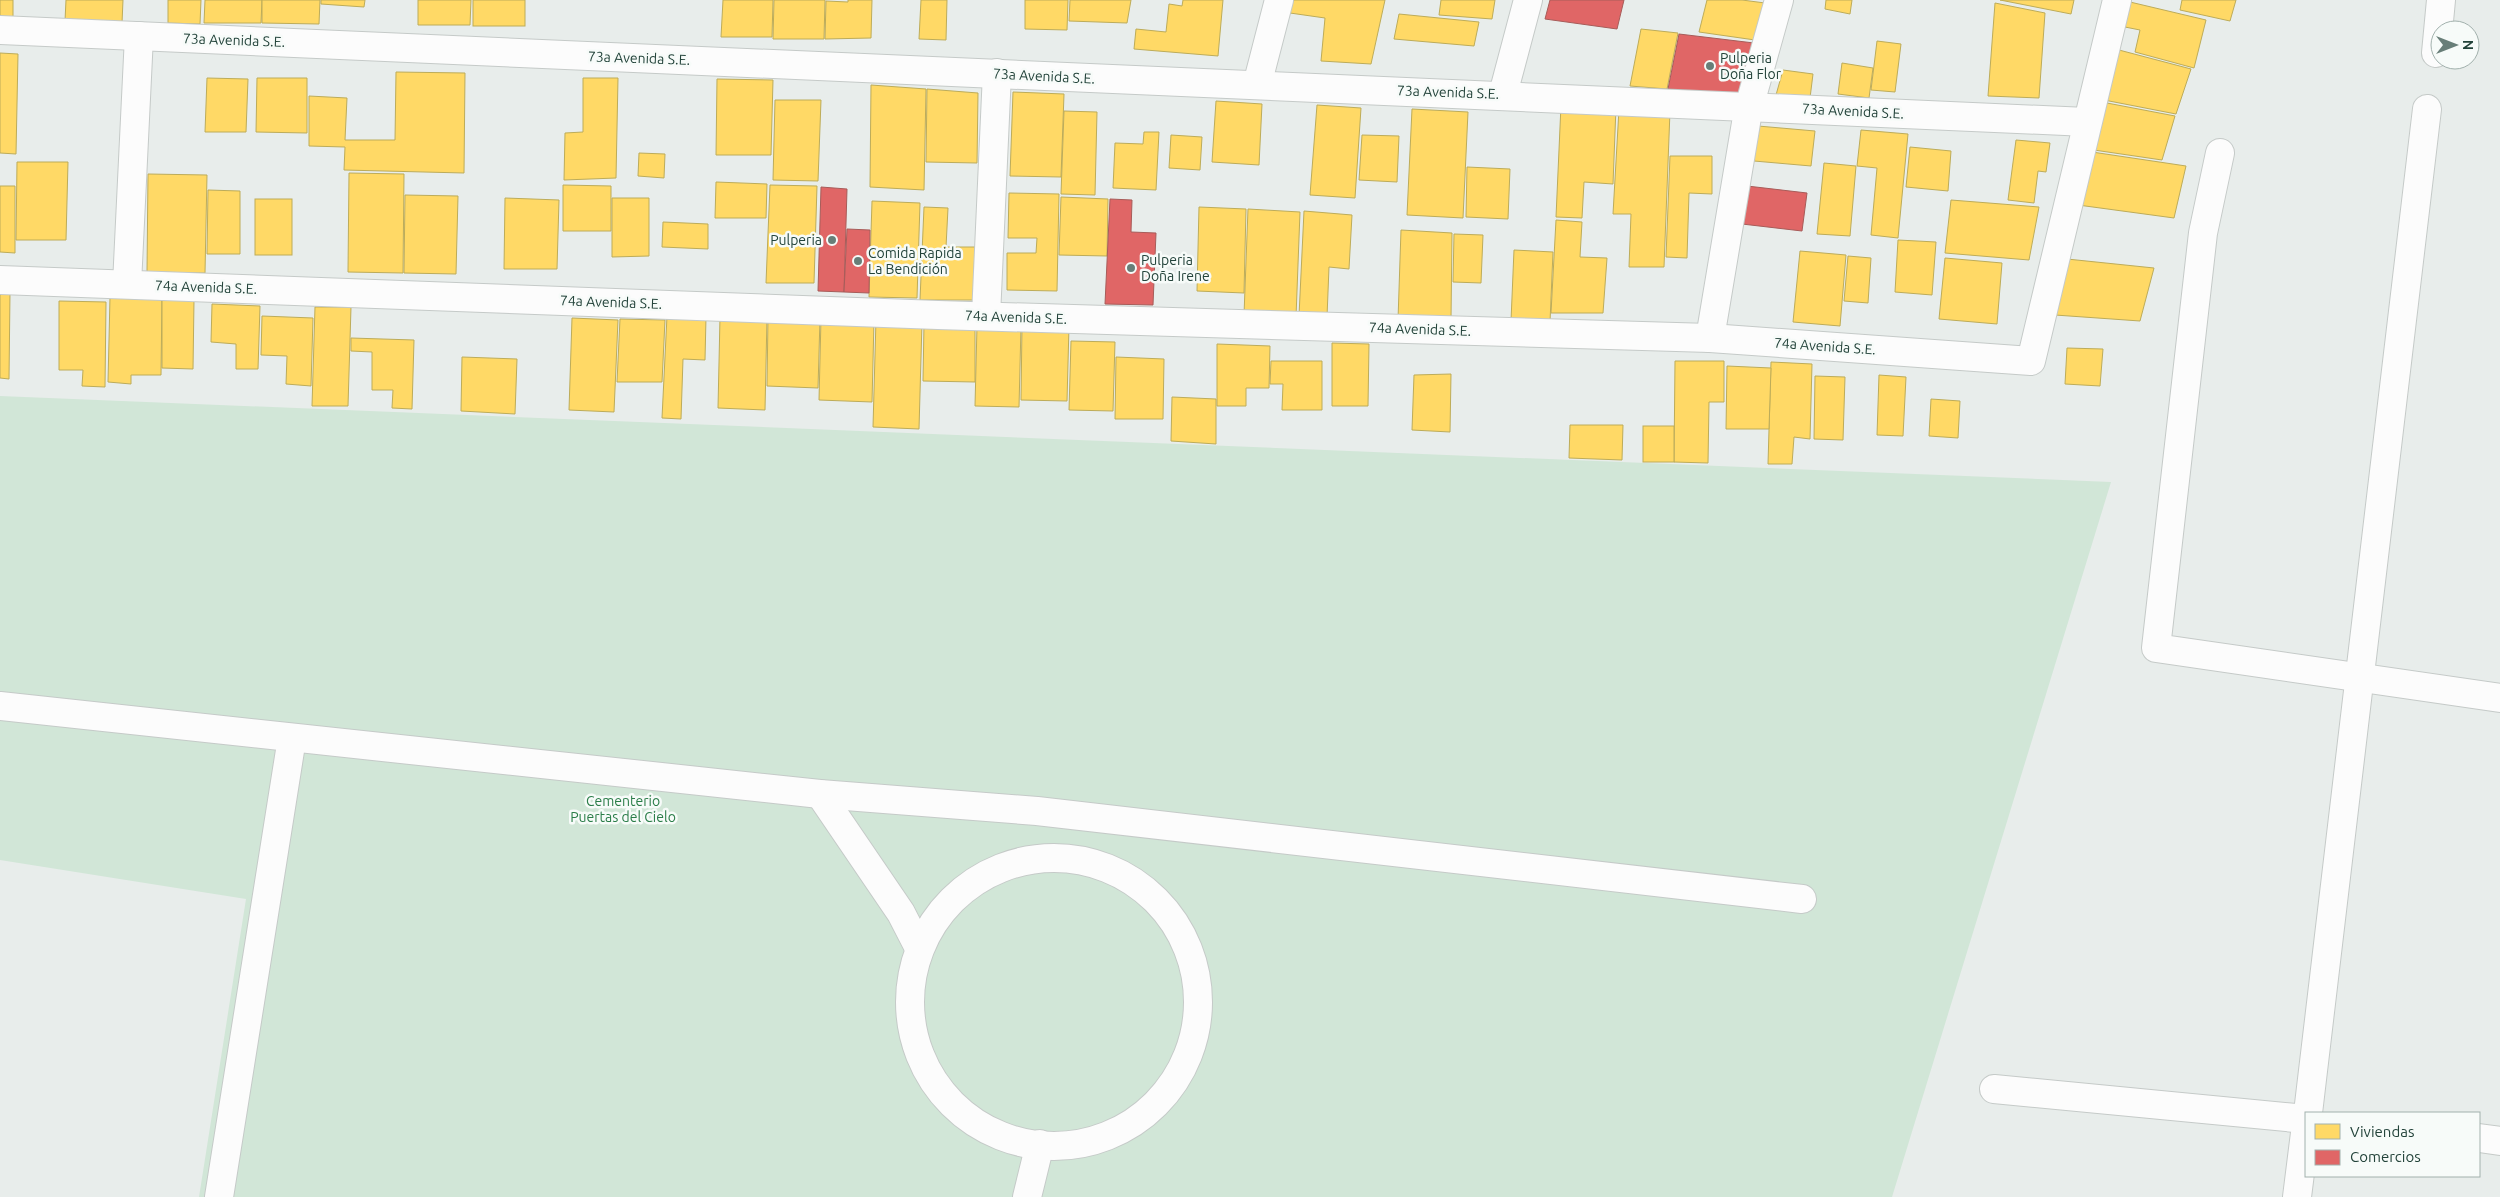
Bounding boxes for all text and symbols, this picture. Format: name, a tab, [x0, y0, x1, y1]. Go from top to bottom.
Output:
north arrow	[2430, 20, 2480, 70]
street label: 73a Avenida S.E.	[183, 30, 285, 50]
text: N	[2460, 40, 2476, 50]
street label: 73a Avenida S.E.	[588, 48, 690, 68]
place label: Pulperia Doña Flor	[1720, 50, 1782, 82]
marker: Pulperia Doña Flor	[1704, 60, 1716, 72]
street label: 73a Avenida S.E.	[993, 65, 1095, 87]
street label: 73a Avenida S.E.	[1397, 82, 1499, 102]
street label: 73a Avenida S.E.	[1802, 100, 1904, 122]
place label: Pulperia	[770, 232, 822, 248]
marker: Pulperia	[826, 234, 838, 246]
place label: Comida Rapida La Bendición	[868, 245, 962, 277]
place label: Pulperia Doña Irene	[1141, 252, 1210, 284]
marker: Comida Rapida La Bendición	[852, 255, 864, 267]
marker: Pulperia Doña Irene	[1125, 262, 1137, 274]
street label: 74a Avenida S.E.	[155, 277, 257, 297]
street label: 74a Avenida S.E.	[560, 292, 662, 312]
street label: 74a Avenida S.E.	[965, 307, 1067, 327]
street label: 74a Avenida S.E.	[1369, 319, 1471, 339]
street label: 74a Avenida S.E.	[1774, 334, 1876, 358]
park label: Cementerio Puertas del Cielo	[570, 793, 676, 825]
legend	[2305, 1112, 2480, 1177]
text: Viviendas	[2350, 1123, 2414, 1140]
text: Comercios	[2350, 1148, 2421, 1165]

